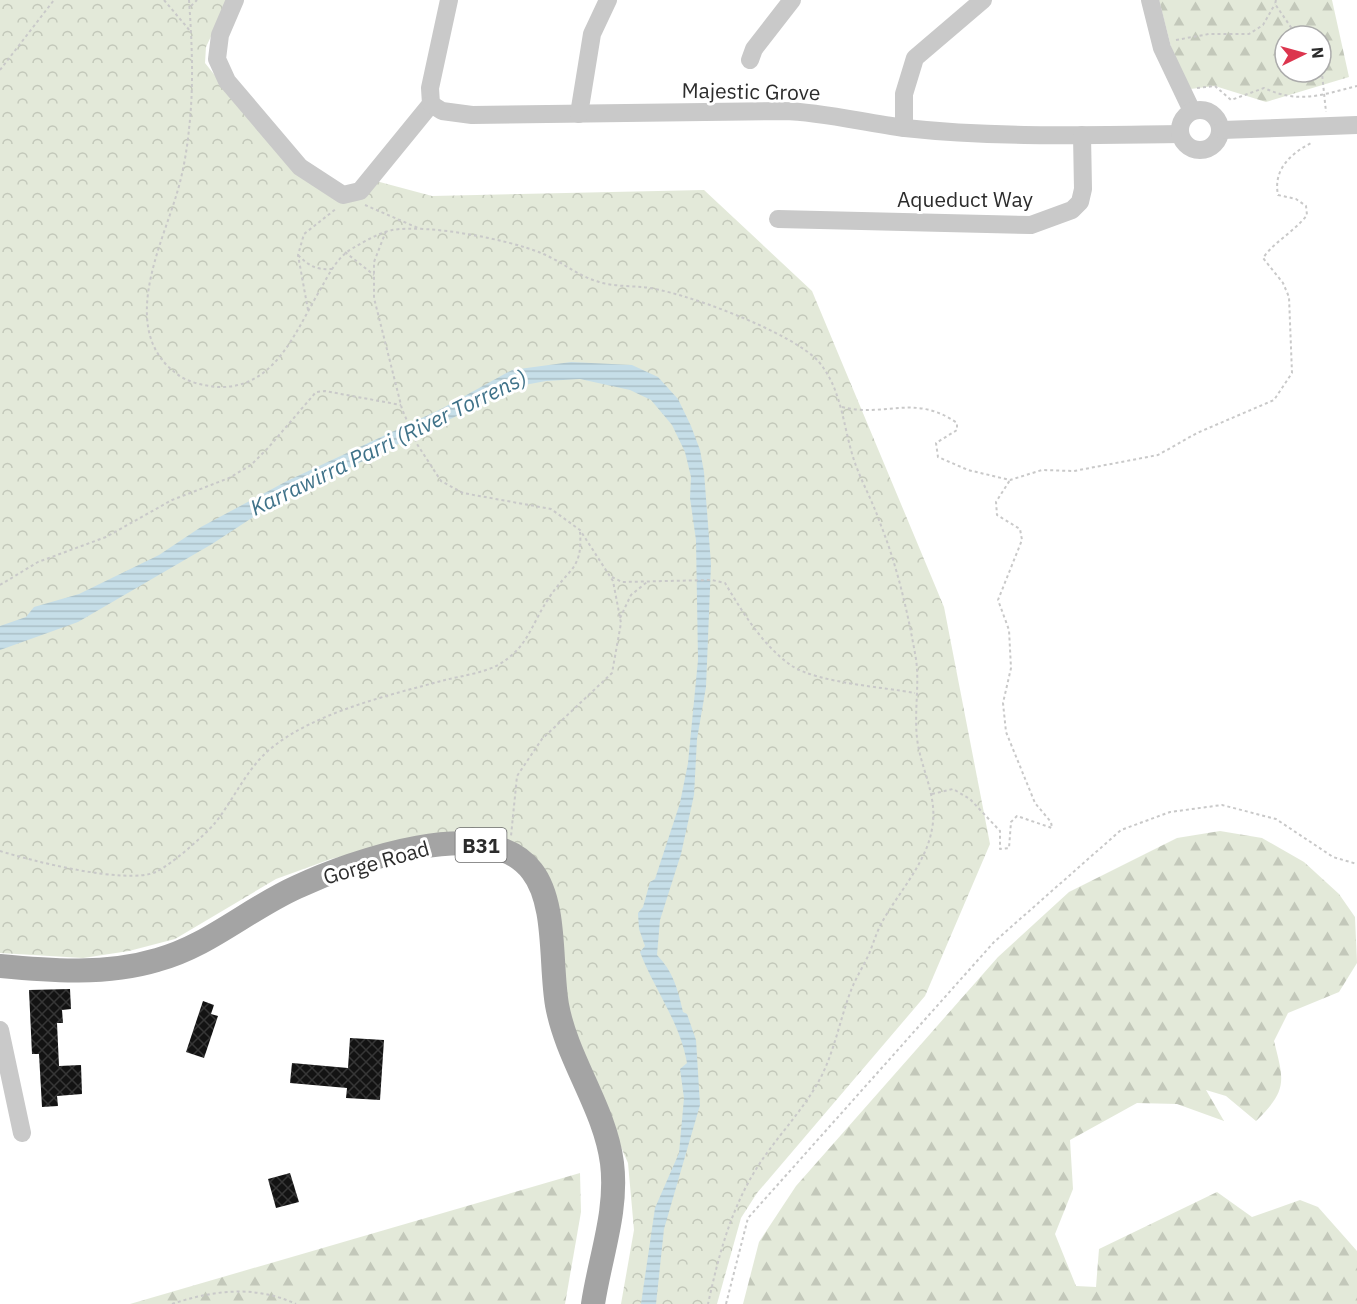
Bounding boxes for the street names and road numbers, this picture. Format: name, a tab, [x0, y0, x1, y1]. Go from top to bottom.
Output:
street label: Majestic Grove	[681, 76, 821, 106]
street label: Aqueduct Way	[897, 185, 1034, 213]
road number: B31	[456, 828, 506, 862]
street label: Gorge Road	[320, 833, 432, 891]

